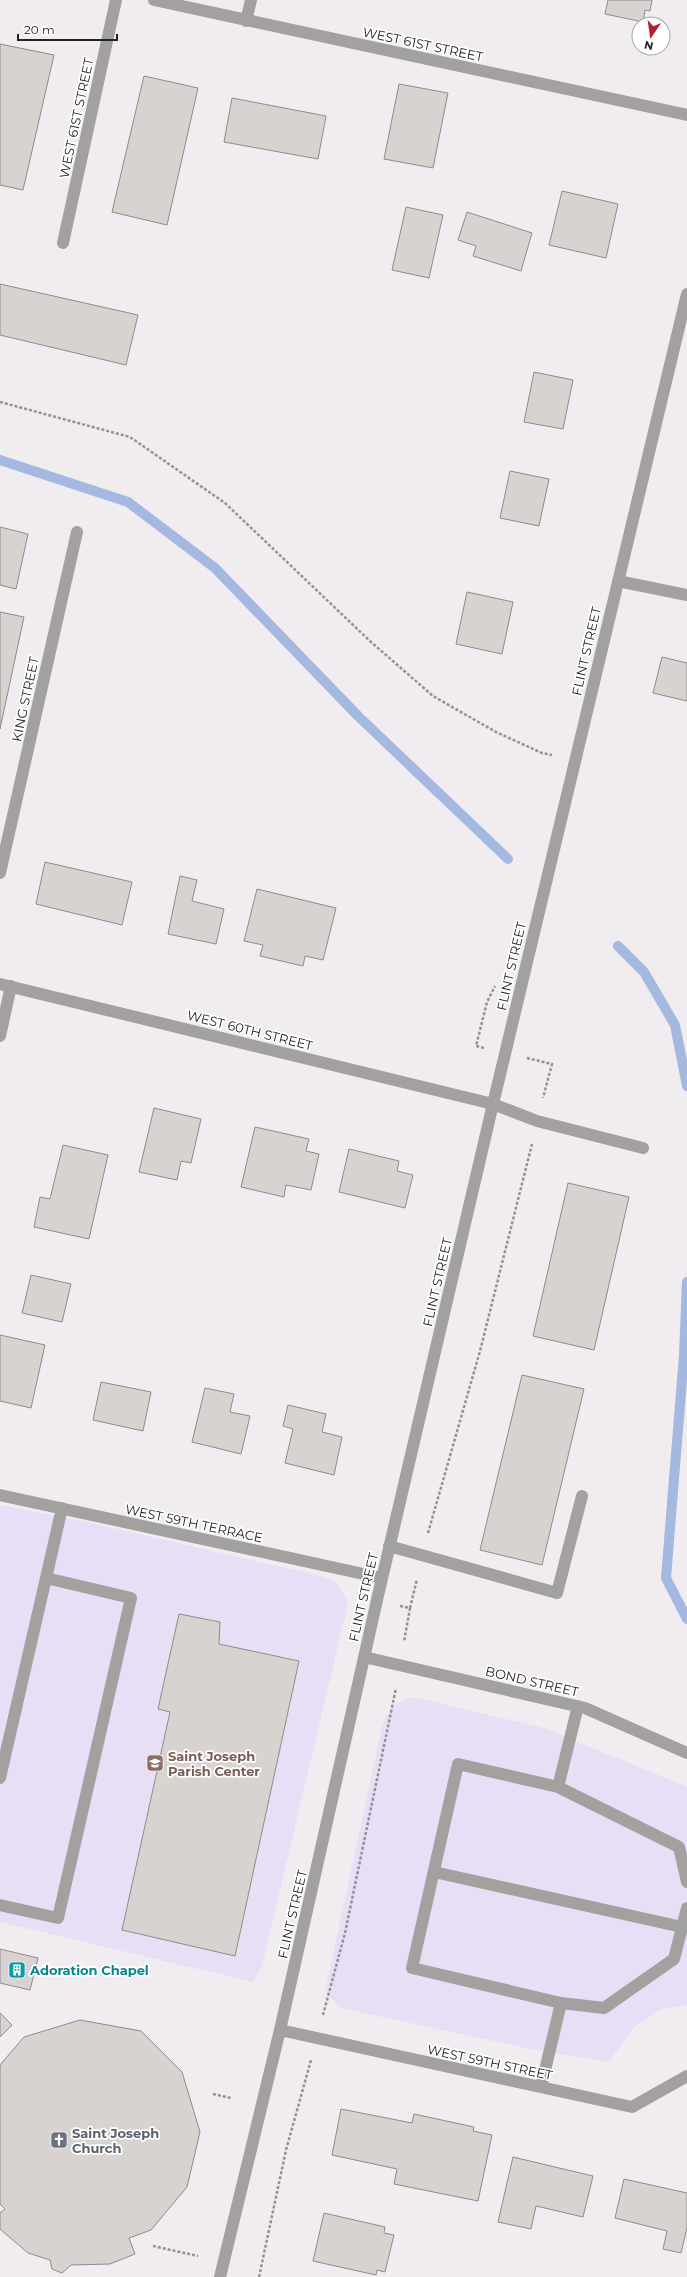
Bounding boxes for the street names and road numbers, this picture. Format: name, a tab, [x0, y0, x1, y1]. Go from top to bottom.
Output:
street label: WEST 61ST STREET	[361, 23, 485, 65]
street label: WEST 61ST STREET	[55, 56, 97, 180]
street label: FLINT STREET	[568, 604, 604, 697]
street label: KING STREET	[8, 654, 42, 743]
street label: FLINT STREET	[493, 919, 529, 1012]
street label: WEST 60TH STREET	[185, 1007, 315, 1053]
street label: FLINT STREET	[419, 1235, 455, 1328]
street label: WEST 59TH TERRACE	[124, 1501, 264, 1545]
street label: FLINT STREET	[345, 1550, 381, 1643]
street label: BOND STREET	[484, 1663, 581, 1700]
street label: FLINT STREET	[274, 1867, 310, 1960]
street label: WEST 59TH STREET	[426, 2041, 555, 2083]

